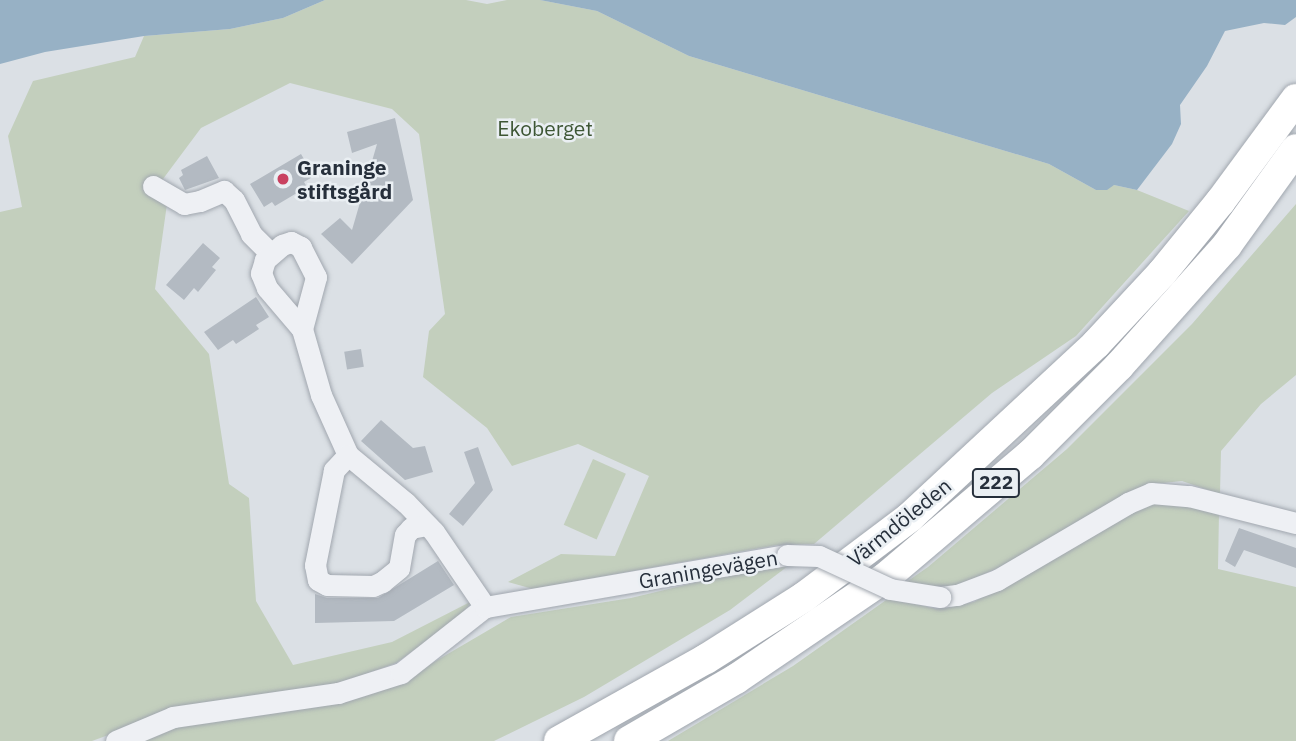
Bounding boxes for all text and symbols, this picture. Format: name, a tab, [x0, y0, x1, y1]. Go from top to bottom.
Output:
park label: Ekoberget	[497, 115, 593, 141]
place label: Graninge stiftsgård	[297, 154, 392, 204]
marker: Graninge stiftsgård	[275, 171, 291, 187]
road number: 222	[972, 468, 1020, 498]
street label: Värmdöleden	[842, 472, 956, 572]
street label: Graningevägen	[637, 544, 779, 594]

